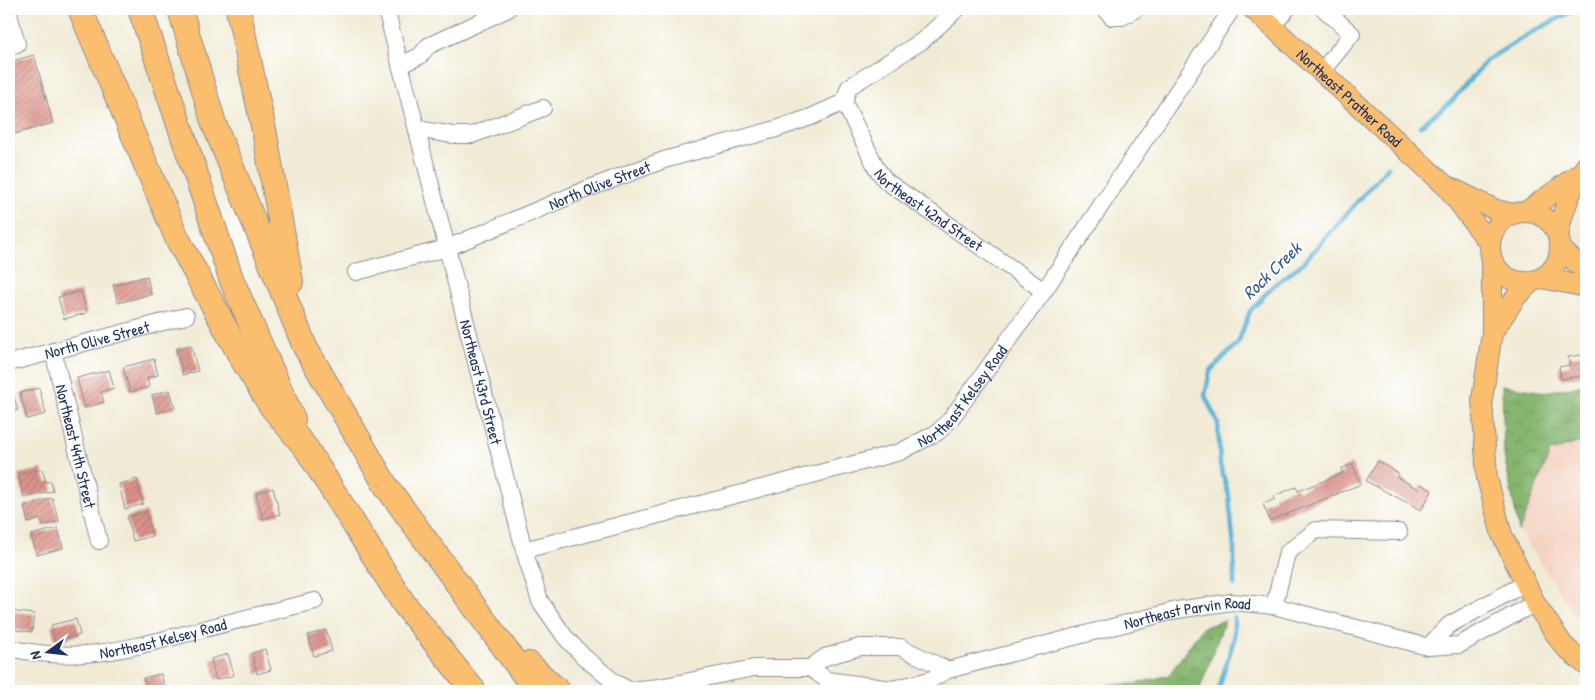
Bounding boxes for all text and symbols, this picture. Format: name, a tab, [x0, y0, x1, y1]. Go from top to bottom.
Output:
street label: Northeast Prather Road	[1292, 43, 1407, 152]
street label: North Olive Street	[545, 155, 654, 215]
street label: Northeast 42nd Street	[869, 164, 988, 257]
water label: Rock Creek	[1237, 235, 1308, 305]
street label: North Olive Street	[42, 315, 152, 364]
street label: Northeast 43rd Street	[455, 317, 508, 447]
street label: Northeast Kelsey Road	[913, 340, 1012, 452]
street label: Northeast 44th Street	[50, 382, 102, 511]
street label: Northeast Parvin Road	[1122, 591, 1252, 634]
street label: Northeast Kelsey Road	[98, 613, 229, 664]
north arrow	[22, 628, 72, 678]
text: N	[25, 649, 45, 662]

